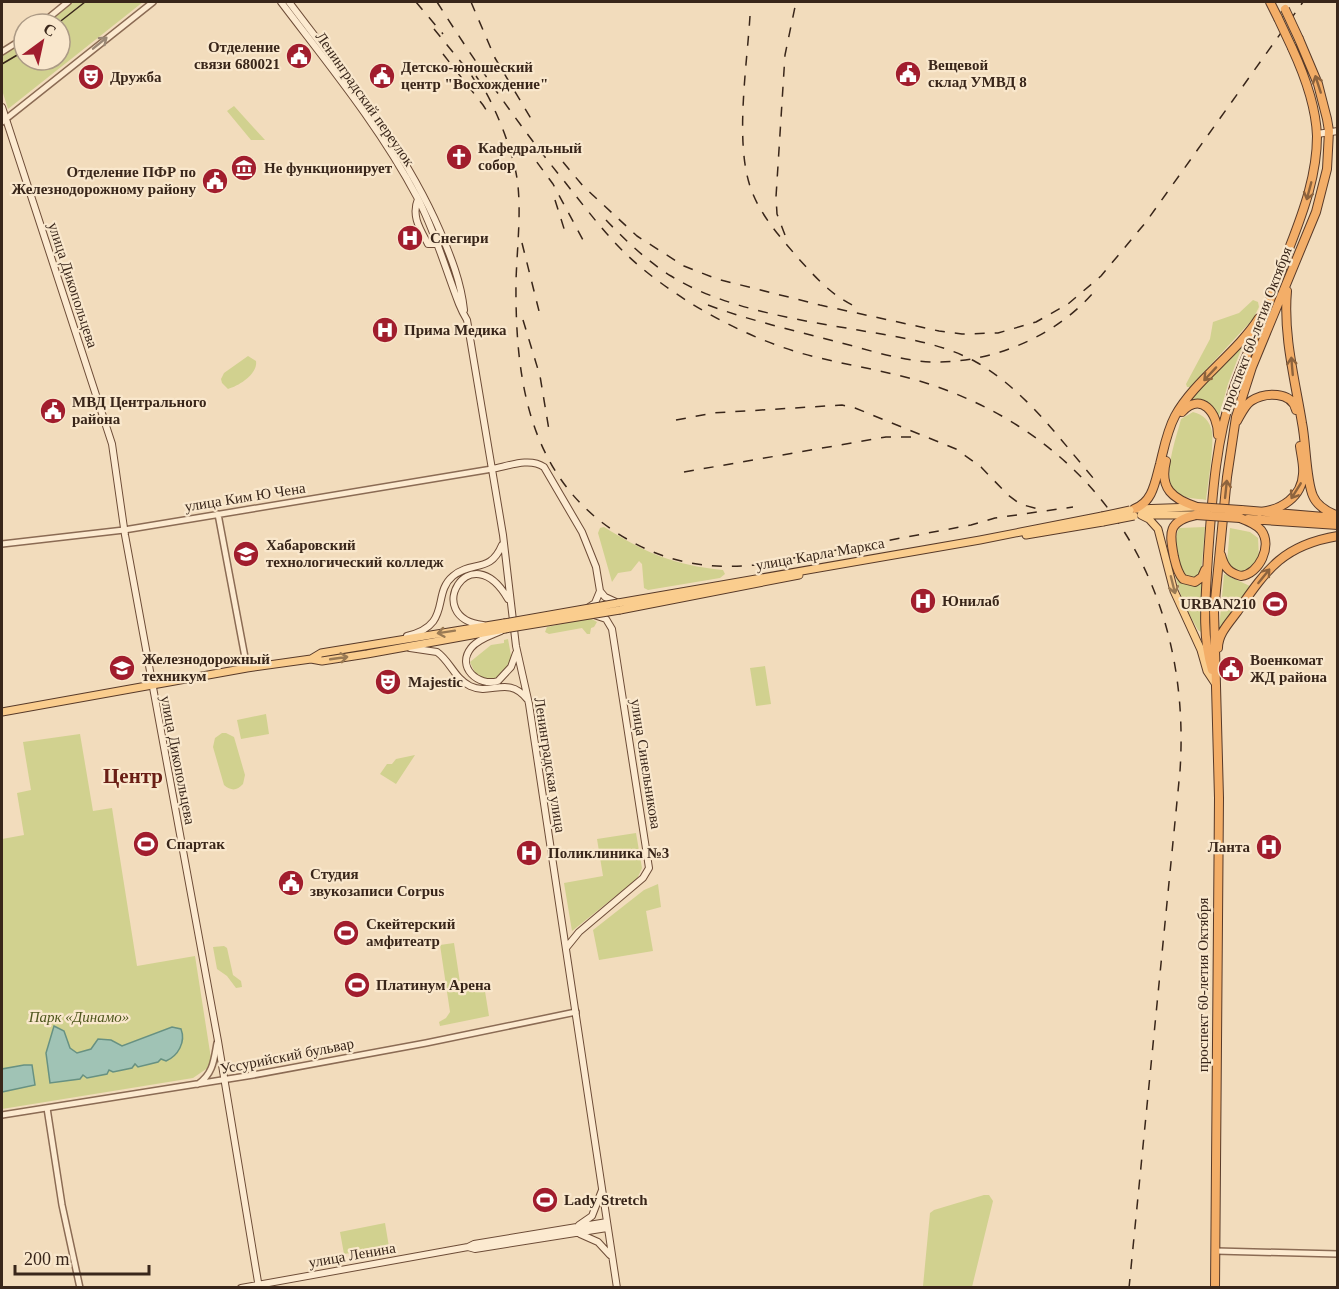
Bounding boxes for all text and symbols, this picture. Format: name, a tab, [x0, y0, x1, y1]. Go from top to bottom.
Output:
north arrow	[12, 12, 72, 72]
text: С	[40, 20, 59, 40]
street label: Ленинградский переулок	[313, 29, 418, 170]
one-way arrow	[92, 37, 108, 50]
place label: Отделение связи 680021	[194, 39, 280, 72]
public building icon: Отделение связи 680021	[284, 41, 314, 71]
place label: Вещевой склад УМВД 8	[928, 57, 1027, 90]
place label: Детско-юношеский центр "Восхождение"	[401, 59, 548, 92]
public building icon: Вещевой склад УМВД 8	[893, 59, 923, 89]
public building icon: Детско-юношеский центр "Восхождение"	[367, 61, 397, 91]
theatre icon: Дружба	[76, 62, 106, 92]
place label: Дружба	[110, 69, 162, 85]
one-way arrow	[1311, 75, 1322, 94]
place label: Кафедральный собор	[478, 140, 582, 173]
church icon: Кафедральный собор	[444, 142, 474, 172]
museum icon: Не функционирует	[229, 153, 259, 183]
place label: Не функционирует	[264, 160, 393, 176]
place label: Отделение ПФР по Железнодорожному району	[12, 164, 196, 197]
public building icon: Отделение ПФР по Железнодорожному району	[200, 166, 230, 196]
one-way arrow	[1302, 181, 1314, 200]
street label: улица Дикопольцева	[45, 220, 101, 350]
hospital icon: Снегири	[395, 223, 425, 253]
place label: Снегири	[430, 230, 489, 246]
street label: проспект 60-летия Октября	[1217, 244, 1295, 413]
hospital icon: Прима Медика	[370, 315, 400, 345]
place label: Прима Медика	[404, 322, 507, 338]
one-way arrow	[1286, 356, 1297, 376]
one-way arrow	[1203, 367, 1217, 382]
place label: МВД Центрального района	[72, 394, 207, 427]
public building icon: МВД Центрального района	[38, 396, 68, 426]
street label: улица Ким Ю Чена	[183, 479, 307, 514]
one-way arrow	[1221, 480, 1232, 500]
one-way arrow	[1289, 483, 1302, 500]
street label: улица Карла Маркса	[754, 535, 886, 573]
place label: Хабаровский технологический колледж	[266, 537, 444, 570]
school or university icon: Хабаровский технологический колледж	[231, 539, 261, 569]
one-way arrow	[1257, 568, 1270, 584]
one-way arrow	[1167, 575, 1179, 594]
hospital icon: Юнилаб	[908, 586, 938, 616]
sports icon: URBAN210	[1260, 589, 1290, 619]
place label: Юнилаб	[942, 593, 1000, 609]
place label: URBAN210	[1180, 596, 1256, 612]
one-way arrow	[437, 627, 457, 638]
place label: Железнодорожный техникум	[142, 651, 270, 684]
place label: Военкомат ЖД района	[1250, 652, 1328, 685]
school or university icon: Железнодорожный техникум	[107, 653, 137, 683]
one-way arrow	[329, 653, 349, 664]
public building icon: Военкомат ЖД района	[1216, 654, 1246, 684]
theatre icon: Majestic	[373, 667, 403, 697]
place label: Majestic	[408, 674, 463, 690]
street label: улица Дикопольцева	[158, 694, 198, 826]
street label: Ленинградская улица	[531, 696, 569, 834]
street label: улица Синельникова	[628, 698, 664, 831]
district label: Центр	[103, 764, 163, 788]
sports icon: Спартак	[131, 829, 161, 859]
hospital icon: Ланта	[1254, 832, 1284, 862]
place label: Спартак	[166, 836, 225, 852]
hospital icon: Поликлиника №3	[514, 838, 544, 868]
place label: Ланта	[1208, 839, 1250, 855]
place label: Поликлиника №3	[548, 845, 669, 861]
place label: Студия звукозаписи Corpus	[310, 866, 444, 899]
public building icon: Студия звукозаписи Corpus	[276, 868, 306, 898]
street label: проспект 60-летия Октября	[1195, 898, 1211, 1072]
place label: Скейтерский амфитеатр	[366, 916, 456, 949]
sports icon: Скейтерский амфитеатр	[331, 918, 361, 948]
sports icon: Платинум Арена	[342, 970, 372, 1000]
place label: Платинум Арена	[376, 977, 492, 993]
park label: Парк «Динамо»	[28, 1009, 129, 1025]
street label: Уссурийский бульвар	[219, 1035, 355, 1077]
sports icon: Lady Stretch	[530, 1185, 560, 1215]
place label: Lady Stretch	[564, 1192, 648, 1208]
scale bar	[15, 1238, 148, 1276]
street label: улица Ленина	[307, 1239, 397, 1271]
text: 200 m	[24, 1249, 70, 1269]

